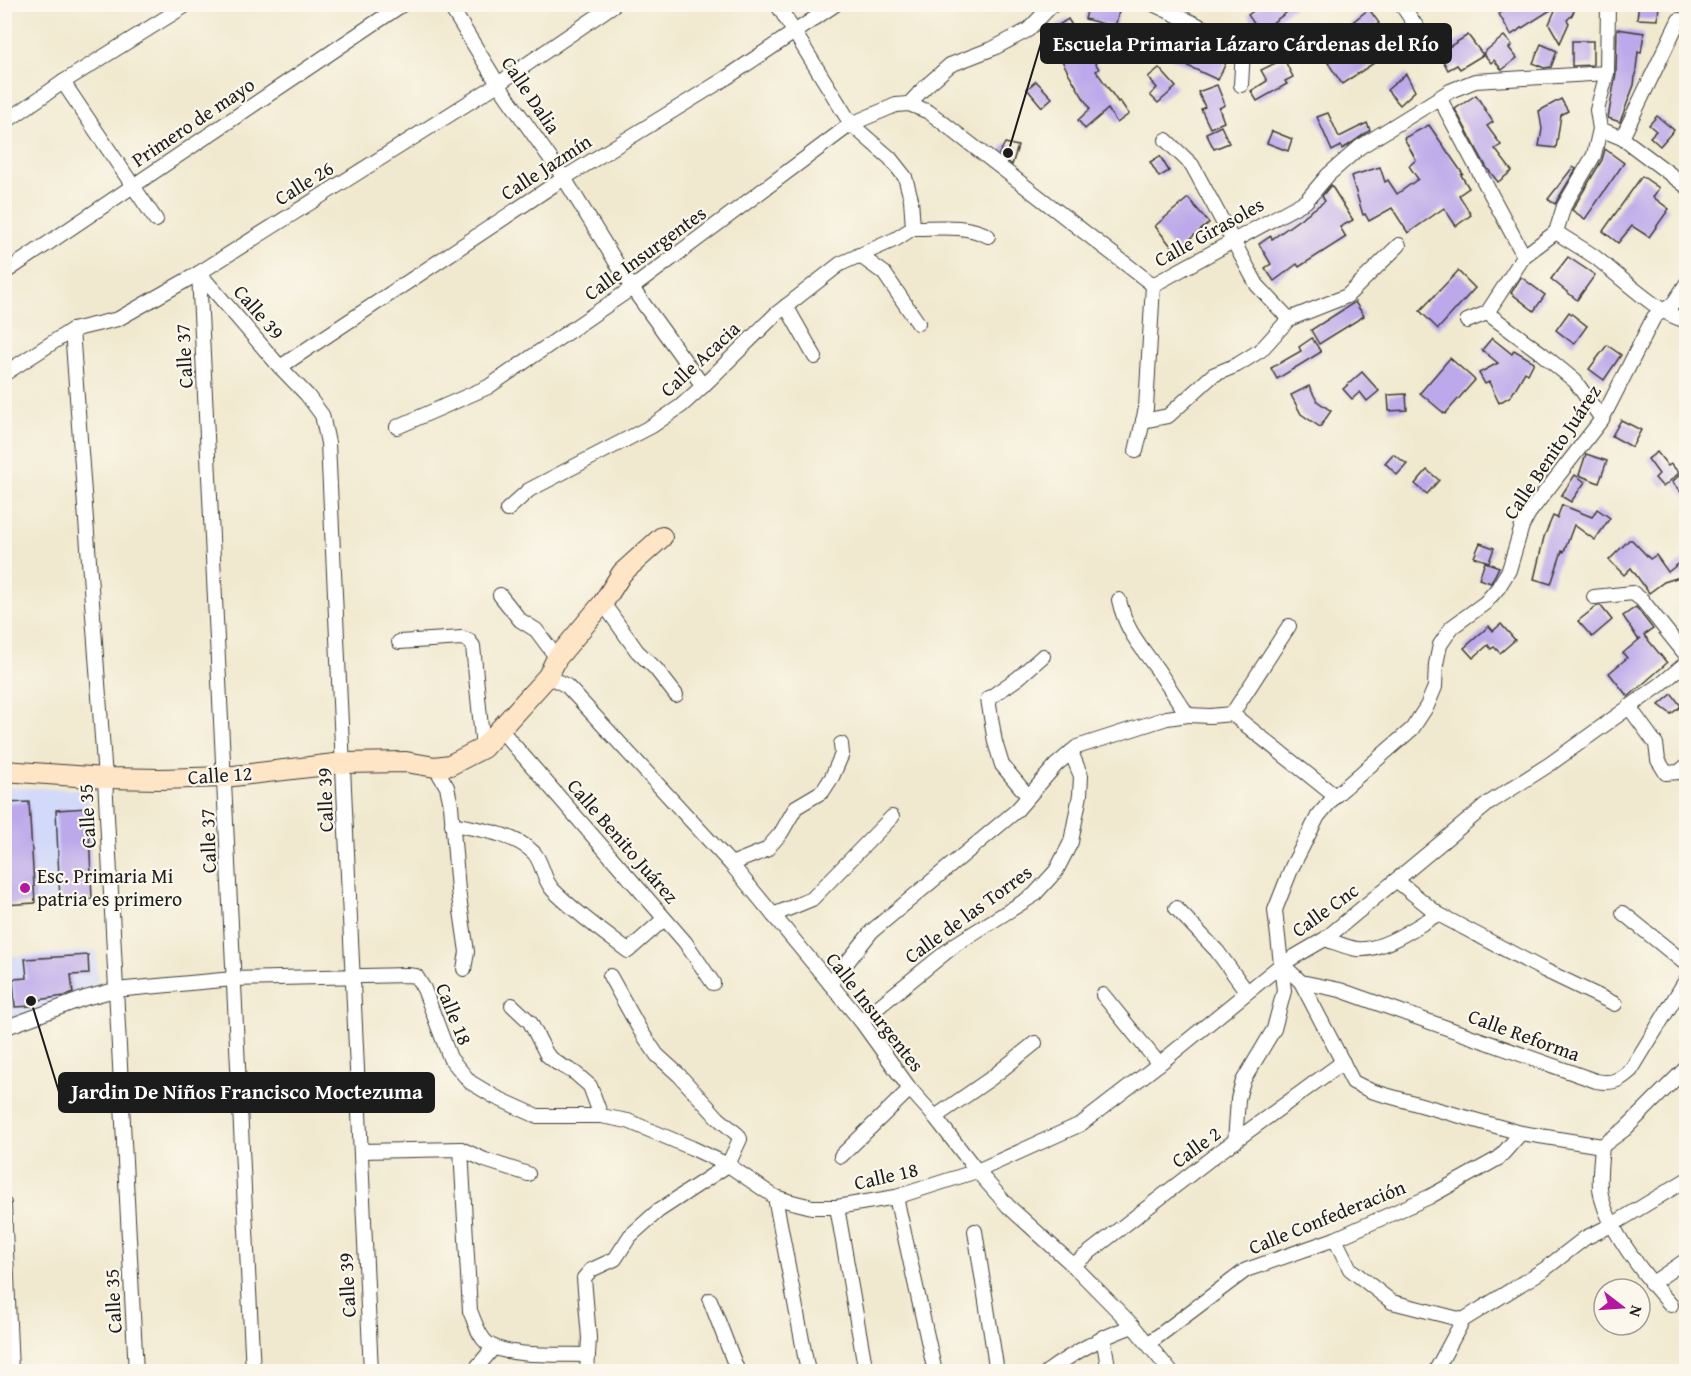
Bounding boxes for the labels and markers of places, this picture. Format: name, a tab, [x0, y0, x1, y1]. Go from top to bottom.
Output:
callout: Escuela Primaria Lázaro Cárdenas del Río	[1041, 24, 1451, 63]
place label: Esc. Primaria Mi patria es primero	[37, 861, 182, 913]
marker: Esc. Primaria Mi patria es primero	[18, 881, 32, 895]
callout: Jardin De Niños Francisco Moctezuma	[59, 1073, 434, 1112]

